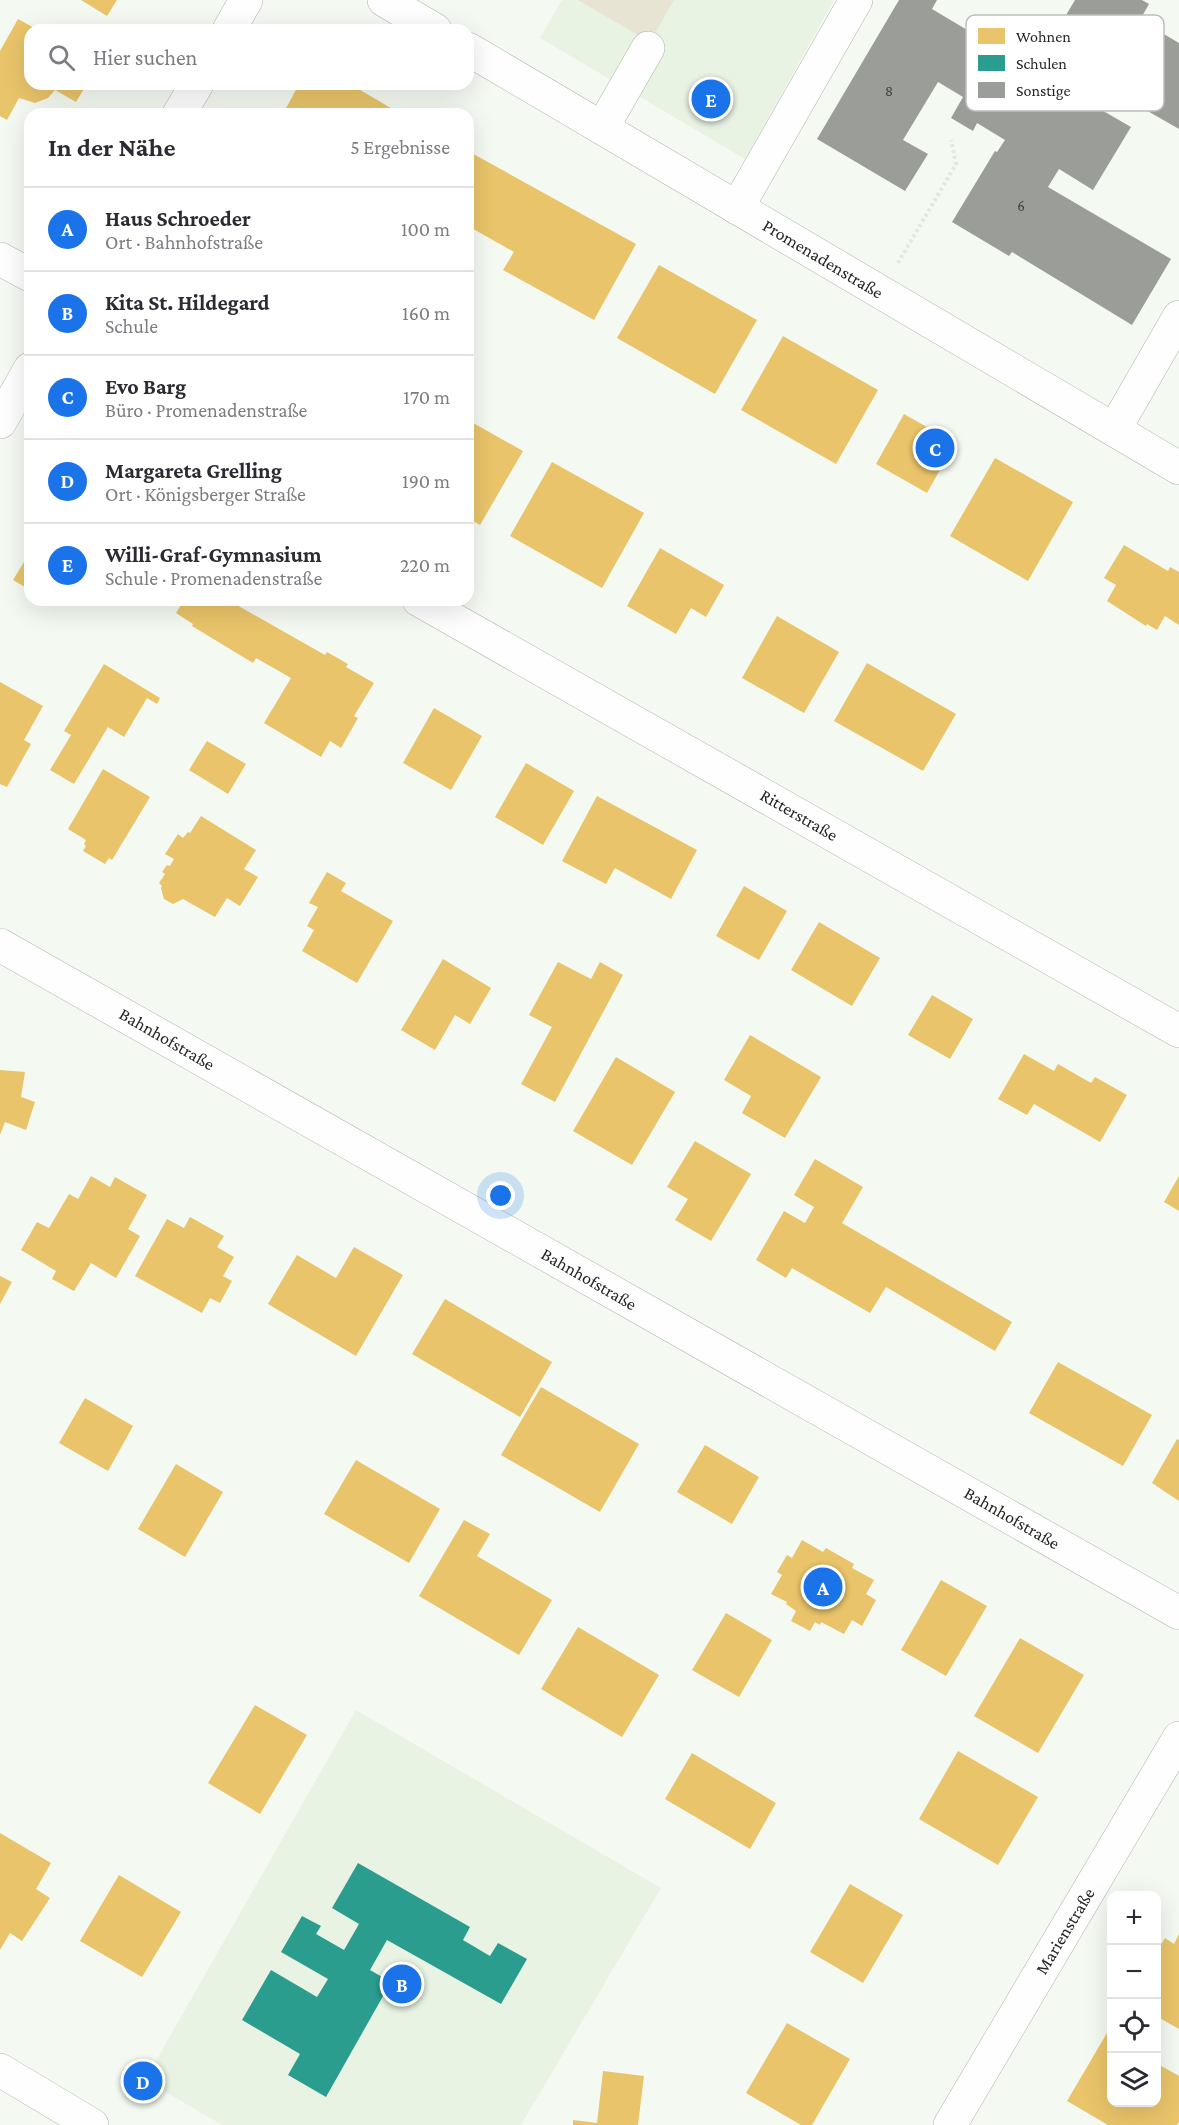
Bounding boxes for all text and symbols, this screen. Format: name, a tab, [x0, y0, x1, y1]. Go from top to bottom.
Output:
legend	[966, 15, 1164, 111]
search box	[24, 24, 474, 90]
text: Wohnen	[1016, 28, 1071, 45]
icon: search	[45, 41, 78, 74]
text: Hier suchen	[93, 45, 197, 70]
text: Schulen	[1016, 55, 1067, 72]
pin: E	[692, 76, 730, 122]
text: Sonstige	[1016, 82, 1070, 100]
house number: 8	[885, 83, 893, 99]
text: In der Nähe	[48, 133, 176, 162]
text: 5 Ergebnisse	[350, 136, 450, 158]
house number: 6	[1017, 198, 1025, 214]
text: Haus Schroeder	[105, 206, 251, 231]
street label: Promenadenstraße	[759, 215, 887, 303]
text: A	[62, 218, 73, 240]
text: 100 m	[401, 218, 450, 240]
text: Ort · Bahnhofstraße	[105, 231, 263, 253]
text: Kita St. Hildegard	[105, 290, 270, 315]
text: B	[62, 302, 73, 324]
text: 160 m	[402, 302, 450, 324]
text: Schule	[105, 315, 158, 337]
text: Evo Barg	[105, 374, 186, 399]
text: C	[61, 386, 74, 408]
text: 170 m	[403, 386, 450, 408]
text: Büro · Promenadenstraße	[105, 399, 307, 421]
pin: C	[916, 426, 954, 470]
text: Margareta Grelling	[105, 458, 282, 483]
text: D	[61, 470, 74, 492]
text: 190 m	[402, 470, 450, 492]
text: Ort · Königsberger Straße	[105, 483, 306, 505]
text: Willi-Graf-Gymnasium	[105, 542, 322, 567]
text: E	[62, 554, 73, 576]
text: 220 m	[400, 554, 450, 576]
text: Schule · Promenadenstraße	[105, 567, 322, 589]
street label: Ritterstraße	[757, 785, 841, 845]
street label: Bahnhofstraße	[116, 1004, 218, 1074]
your location	[486, 1181, 515, 1210]
street label: Bahnhofstraße	[538, 1244, 640, 1314]
street label: Bahnhofstraße	[961, 1483, 1063, 1553]
pin: A	[804, 1564, 842, 1610]
street label: Marienstraße	[1031, 1884, 1099, 1978]
map controls	[1107, 1891, 1161, 2107]
button: +	[1107, 1891, 1161, 1945]
button: −	[1107, 1945, 1161, 1999]
pin: B	[382, 1962, 422, 2006]
button: locate	[1107, 1999, 1161, 2053]
button: layers	[1107, 2053, 1161, 2107]
pin: D	[124, 2058, 162, 2104]

